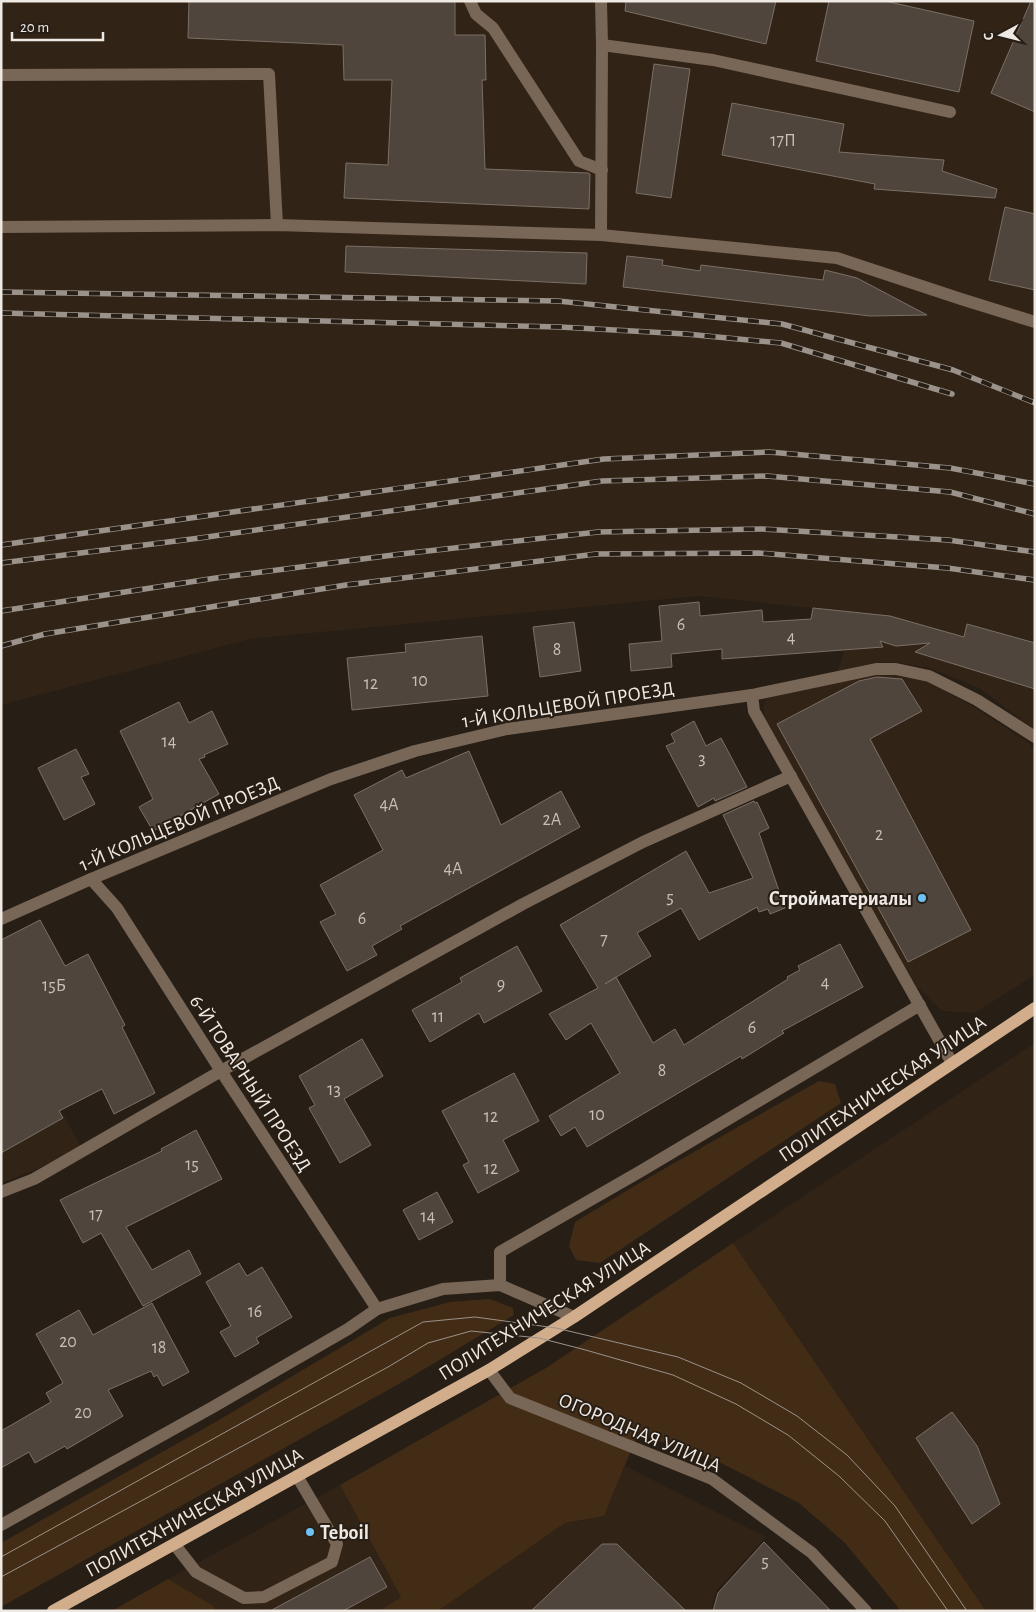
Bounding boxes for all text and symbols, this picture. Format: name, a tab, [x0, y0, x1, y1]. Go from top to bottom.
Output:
scale bar	[12, 10, 104, 42]
north arrow	[976, 10, 1026, 60]
text: 20 m	[20, 20, 49, 35]
text: С	[982, 32, 997, 41]
house number: 17П	[770, 132, 796, 150]
house number: 6	[677, 616, 685, 634]
house number: 4	[787, 629, 796, 647]
house number: 8	[553, 641, 561, 659]
house number: 10	[412, 672, 428, 690]
house number: 12	[364, 675, 378, 693]
street label: 1-Й КОЛЬЦЕВОЙ ПРОЕЗД	[460, 678, 676, 732]
house number: 14	[162, 733, 177, 751]
house number: 3	[698, 750, 706, 768]
street label: 1-Й КОЛЬЦЕВОЙ ПРОЕЗД	[77, 773, 282, 875]
house number: 4А	[379, 796, 399, 814]
house number: 2А	[543, 811, 562, 829]
house number: 2	[875, 826, 883, 844]
house number: 4А	[443, 860, 463, 878]
house number: 5	[666, 889, 674, 907]
place label: Стройматериалы	[769, 889, 912, 909]
marker: Стройматериалы	[916, 892, 928, 904]
house number: 6	[358, 910, 366, 928]
house number: 7	[600, 931, 608, 949]
house number: 4	[821, 974, 830, 992]
house number: 9	[497, 976, 505, 994]
house number: 15Б	[42, 977, 66, 995]
street label: 6-Й ТОВАРНЫЙ ПРОЕЗД	[186, 992, 315, 1175]
house number: 11	[432, 1008, 444, 1026]
street label: ПОЛИТЕХНИЧЕСКАЯ УЛИЦА	[775, 1012, 990, 1166]
house number: 6	[748, 1019, 756, 1037]
house number: 8	[658, 1062, 666, 1080]
house number: 13	[327, 1081, 341, 1099]
house number: 10	[589, 1106, 605, 1124]
house number: 12	[484, 1108, 498, 1126]
house number: 15	[185, 1156, 199, 1174]
house number: 12	[484, 1160, 498, 1178]
house number: 17	[89, 1206, 103, 1224]
house number: 14	[421, 1208, 436, 1226]
street label: ПОЛИТЕХНИЧЕСКАЯ УЛИЦА	[435, 1237, 654, 1384]
house number: 16	[248, 1303, 262, 1321]
house number: 20	[59, 1333, 77, 1351]
house number: 18	[152, 1339, 166, 1357]
street label: ОГОРОДНАЯ УЛИЦА	[555, 1390, 724, 1476]
house number: 20	[74, 1404, 92, 1422]
street label: ПОЛИТЕХНИЧЕСКАЯ УЛИЦА	[82, 1445, 307, 1581]
place label: Teboil	[320, 1523, 369, 1543]
marker: Teboil	[304, 1526, 316, 1538]
house number: 5	[761, 1553, 769, 1571]

